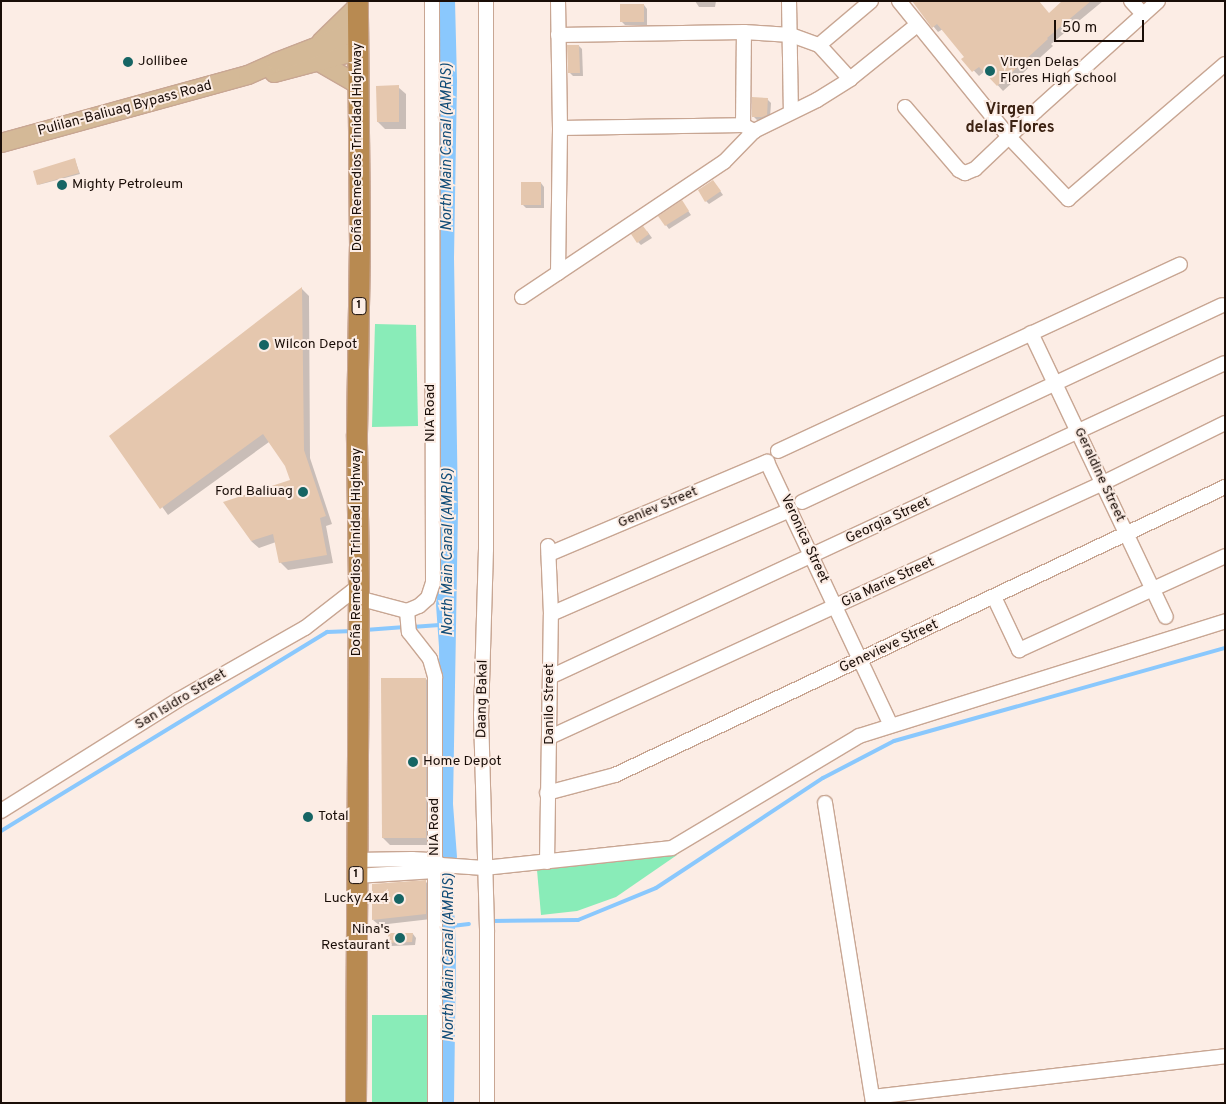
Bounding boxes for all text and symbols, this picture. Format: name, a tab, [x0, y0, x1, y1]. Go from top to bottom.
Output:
scale bar	[1056, 10, 1146, 42]
text: 50 m	[1062, 19, 1097, 38]
street label: Doña Remedios Trinidad Highway	[350, 43, 366, 251]
place label: Jollibee	[138, 54, 188, 70]
place label: Virgen Delas Flores High School	[1000, 55, 1117, 88]
marker: Jollibee	[122, 56, 134, 68]
water label: North Main Canal (AMRIS)	[439, 63, 457, 231]
marker: Virgen Delas Flores High School	[984, 65, 996, 77]
street label: Pulilan-Baliuag Bypass Road	[36, 78, 214, 140]
district label: Virgen delas Flores	[965, 100, 1055, 138]
place label: Mighty Petroleum	[72, 177, 183, 193]
marker: Mighty Petroleum	[56, 179, 68, 191]
road number: 1	[352, 296, 366, 316]
place label: Wilcon Depot	[274, 337, 357, 353]
marker: Wilcon Depot	[258, 339, 270, 351]
street label: NIA Road	[423, 384, 439, 442]
street label: Geraldine Street	[1070, 425, 1128, 525]
street label: Doña Remedios Trinidad Highway	[349, 448, 365, 656]
water label: North Main Canal (AMRIS)	[440, 468, 458, 636]
place label: Ford Baliuag	[215, 484, 293, 500]
street label: Geniev Street	[616, 484, 700, 532]
marker: Ford Baliuag	[297, 486, 309, 498]
street label: Veronica Street	[776, 492, 832, 586]
street label: Georgia Street	[843, 494, 933, 548]
street label: Gia Marie Street	[839, 554, 937, 612]
street label: Genevieve Street	[837, 617, 941, 677]
street label: Daang Bakal	[474, 660, 492, 738]
street label: Danilo Street	[542, 663, 558, 745]
street label: San Isidro Street	[132, 666, 230, 734]
place label: Home Depot	[423, 754, 502, 770]
marker: Home Depot	[407, 756, 419, 768]
street label: NIA Road	[427, 798, 443, 856]
place label: Total	[318, 809, 349, 825]
marker: Total	[302, 811, 314, 823]
road number: 1	[348, 866, 364, 884]
water label: North Main Canal (AMRIS)	[441, 873, 459, 1041]
place label: Lucky 4x4	[324, 891, 389, 907]
marker: Lucky 4x4	[393, 893, 405, 905]
place label: Nina's Restaurant	[321, 922, 390, 954]
marker: Nina's Restaurant	[394, 932, 406, 944]

